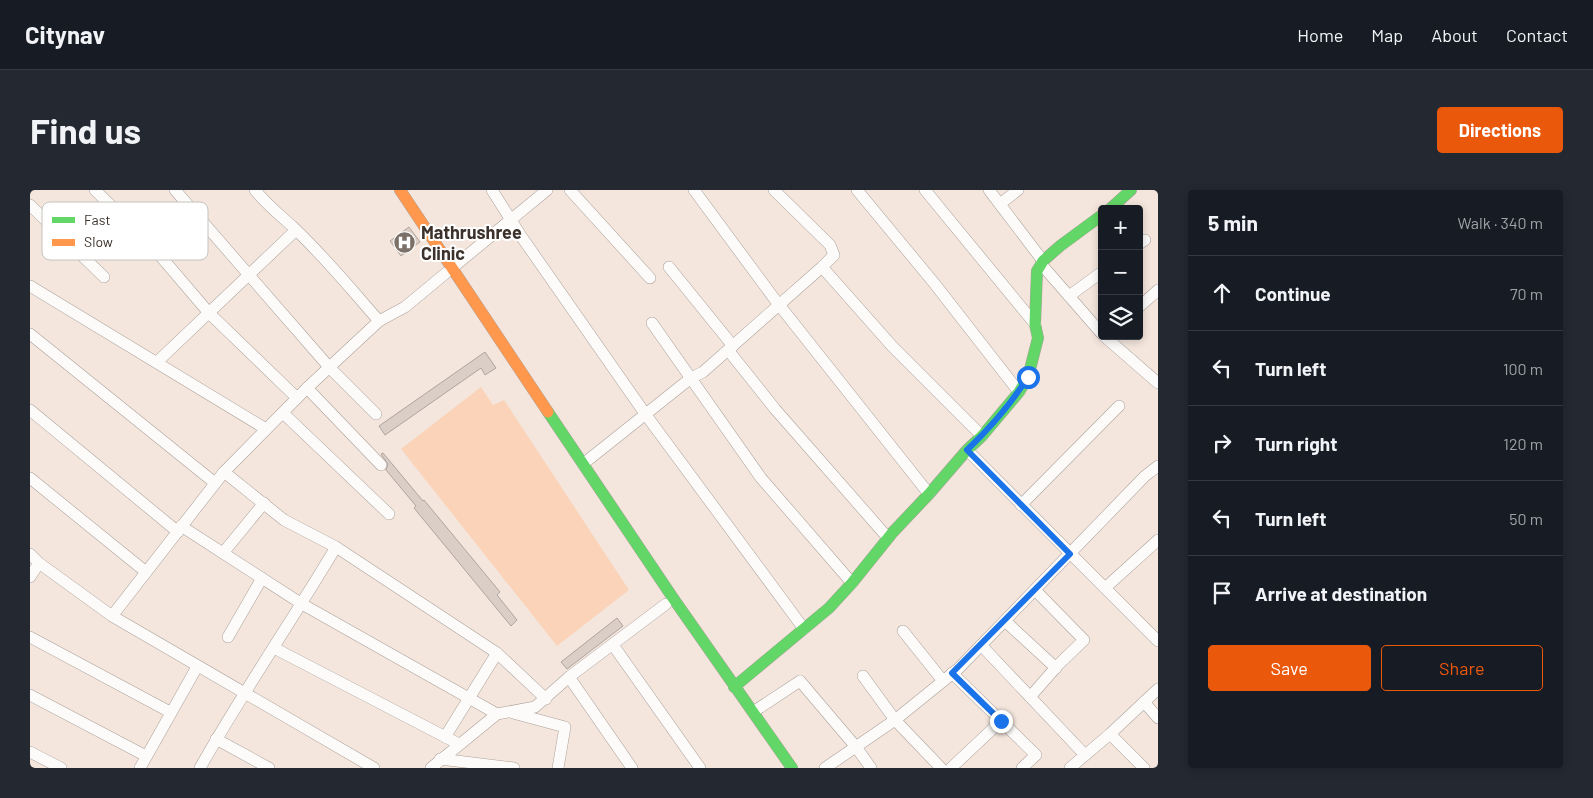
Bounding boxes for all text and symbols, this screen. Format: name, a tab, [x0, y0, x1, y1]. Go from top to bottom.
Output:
text: Citynav	[25, 20, 105, 49]
text: Home	[1297, 24, 1343, 46]
text: Map	[1371, 24, 1403, 46]
text: About	[1431, 24, 1478, 46]
text: Contact	[1506, 24, 1568, 46]
button: Directions	[1437, 107, 1563, 153]
text: Find us	[30, 109, 141, 151]
legend	[42, 202, 208, 260]
map controls	[1098, 205, 1143, 340]
button: +	[1098, 205, 1143, 250]
text: 5 min	[1208, 210, 1258, 235]
text: Fast	[84, 211, 110, 228]
text: Walk · 340 m	[1458, 213, 1543, 232]
place label: Mathrushree Clinic	[421, 221, 522, 264]
hospital icon: Mathrushree Clinic	[393, 231, 417, 255]
text: Slow	[84, 233, 113, 250]
button: −	[1098, 250, 1143, 295]
icon: ahead	[1208, 279, 1236, 307]
text: Continue	[1255, 282, 1331, 305]
text: 70 m	[1510, 284, 1543, 303]
button: layers	[1098, 295, 1143, 340]
icon: left	[1208, 354, 1236, 382]
text: Turn left	[1255, 357, 1326, 380]
text: 100 m	[1503, 359, 1543, 378]
route start	[1017, 366, 1040, 389]
icon: right	[1208, 429, 1236, 457]
text: Turn right	[1255, 432, 1337, 455]
text: 120 m	[1503, 434, 1543, 453]
icon: left	[1208, 504, 1236, 532]
text: Turn left	[1255, 507, 1326, 530]
text: 50 m	[1509, 509, 1543, 528]
icon: arrive	[1208, 579, 1236, 607]
text: Arrive at destination	[1255, 582, 1427, 605]
button: Save	[1208, 645, 1371, 691]
button: Share	[1381, 645, 1543, 691]
route end	[990, 710, 1013, 733]

